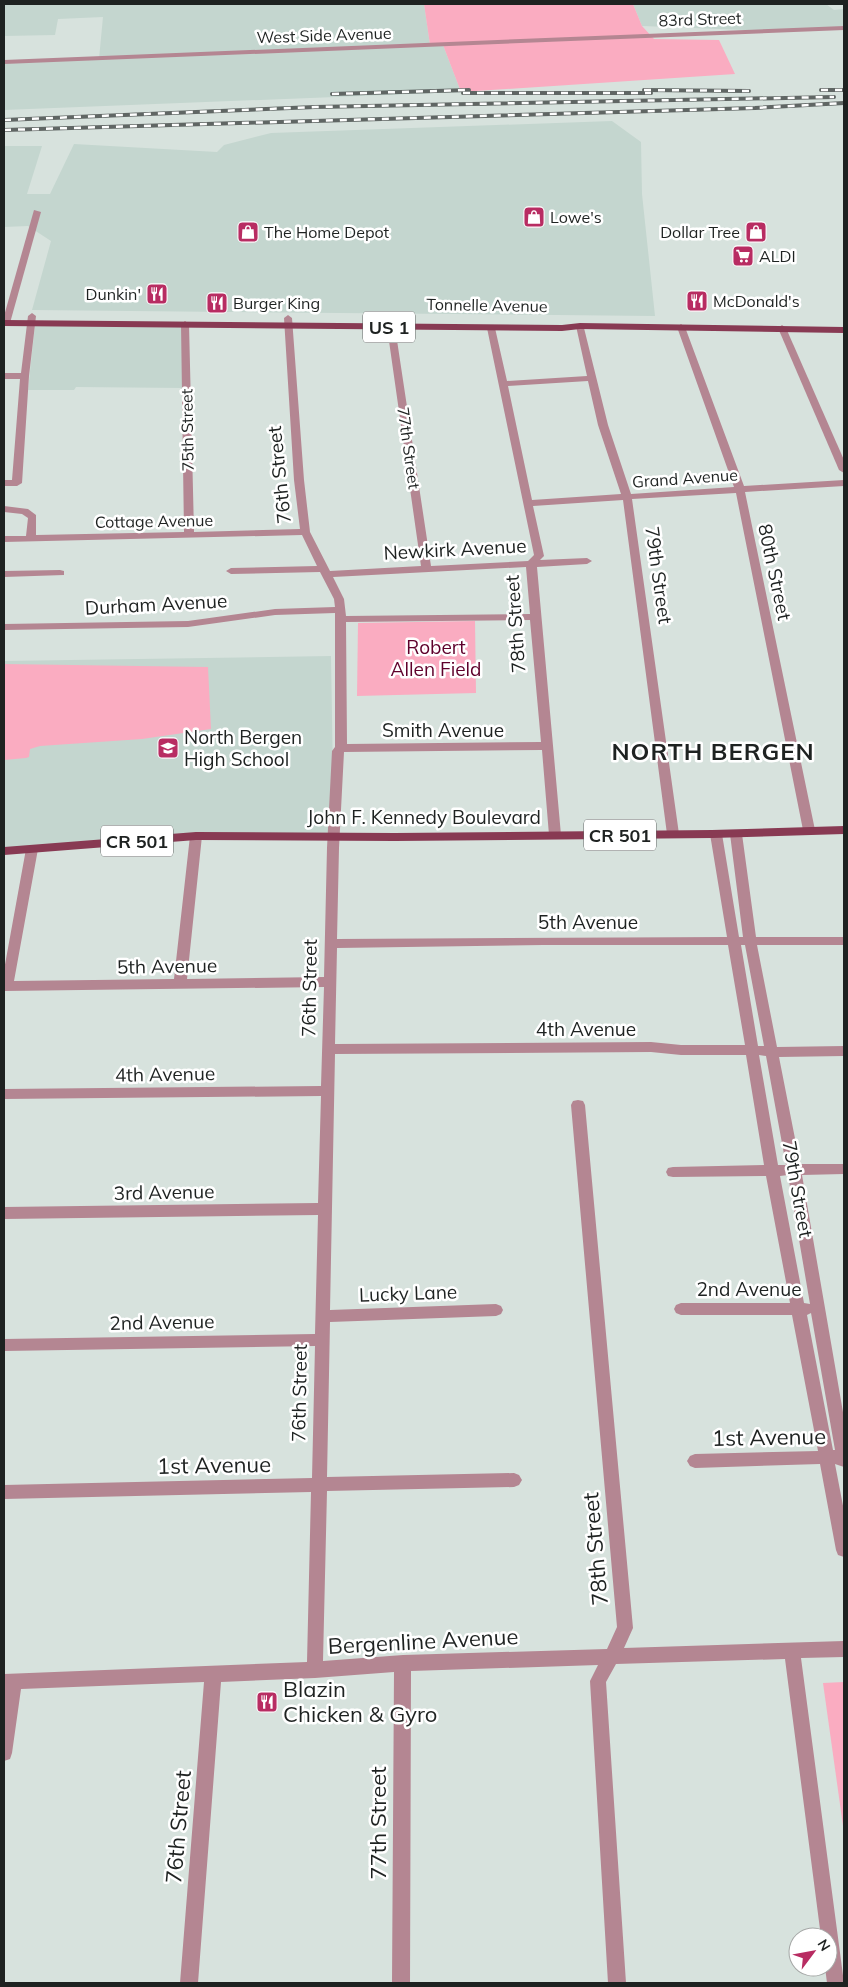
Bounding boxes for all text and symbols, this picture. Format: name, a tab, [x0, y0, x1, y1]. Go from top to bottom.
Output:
street label: 83rd Street	[658, 8, 742, 30]
street label: West Side Avenue	[256, 23, 392, 47]
shop icon: Lowe's	[522, 205, 546, 229]
place label: Lowe's	[550, 207, 602, 227]
shop icon: The Home Depot	[236, 220, 260, 244]
shop icon: Dollar Tree	[744, 220, 768, 244]
place label: The Home Depot	[264, 222, 390, 242]
place label: Dollar Tree	[660, 222, 740, 242]
supermarket icon: ALDI	[731, 244, 755, 268]
place label: ALDI	[759, 246, 796, 266]
restaurant icon: Dunkin'	[145, 282, 169, 306]
place label: Dunkin'	[85, 284, 141, 304]
restaurant icon: McDonald's	[685, 289, 709, 313]
restaurant icon: Burger King	[205, 291, 229, 315]
place label: McDonald's	[713, 291, 800, 311]
place label: Burger King	[233, 293, 320, 313]
street label: Tonnelle Avenue	[426, 294, 548, 316]
road number: US 1	[363, 312, 415, 342]
street label: 75th Street	[176, 388, 198, 471]
street label: 77th Street	[393, 406, 425, 491]
street label: 76th Street	[262, 425, 296, 525]
street label: Grand Avenue	[631, 464, 739, 492]
street label: Cottage Avenue	[95, 510, 213, 532]
street label: 80th Street	[753, 522, 797, 623]
street label: 79th Street	[640, 525, 678, 626]
street label: Newkirk Avenue	[383, 533, 527, 565]
street label: 78th Street	[500, 574, 530, 674]
street label: Durham Avenue	[84, 588, 228, 620]
park label: Robert Allen Field	[391, 635, 481, 681]
street label: Smith Avenue	[382, 718, 504, 742]
place label: North Bergen High School	[184, 725, 302, 771]
school or university icon: North Bergen High School	[156, 736, 180, 760]
district label: NORTH BERGEN	[611, 736, 815, 766]
street label: John F. Kennedy Boulevard	[307, 805, 541, 829]
road number: CR 501	[584, 820, 656, 850]
road number: CR 501	[101, 826, 173, 856]
street label: 5th Avenue	[538, 910, 638, 934]
street label: 76th Street	[296, 938, 322, 1037]
street label: 5th Avenue	[117, 953, 217, 979]
street label: 4th Avenue	[536, 1017, 636, 1041]
street label: 4th Avenue	[115, 1061, 215, 1087]
street label: 79th Street	[778, 1139, 818, 1240]
street label: 3rd Avenue	[113, 1179, 215, 1205]
street label: 2nd Avenue	[696, 1277, 802, 1301]
street label: Lucky Lane	[358, 1279, 458, 1307]
street label: 2nd Avenue	[109, 1309, 215, 1335]
street label: 76th Street	[286, 1343, 312, 1442]
street label: 1st Avenue	[712, 1422, 826, 1452]
street label: 1st Avenue	[157, 1450, 271, 1480]
street label: 78th Street	[576, 1491, 614, 1607]
street label: Bergenline Avenue	[327, 1622, 519, 1660]
place label: Blazin Chicken & Gyro	[283, 1675, 437, 1728]
restaurant icon: Blazin Chicken & Gyro	[255, 1690, 279, 1714]
street label: 77th Street	[364, 1766, 392, 1880]
street label: 76th Street	[159, 1769, 197, 1885]
north arrow	[788, 1927, 838, 1977]
text: N	[814, 1936, 834, 1954]

